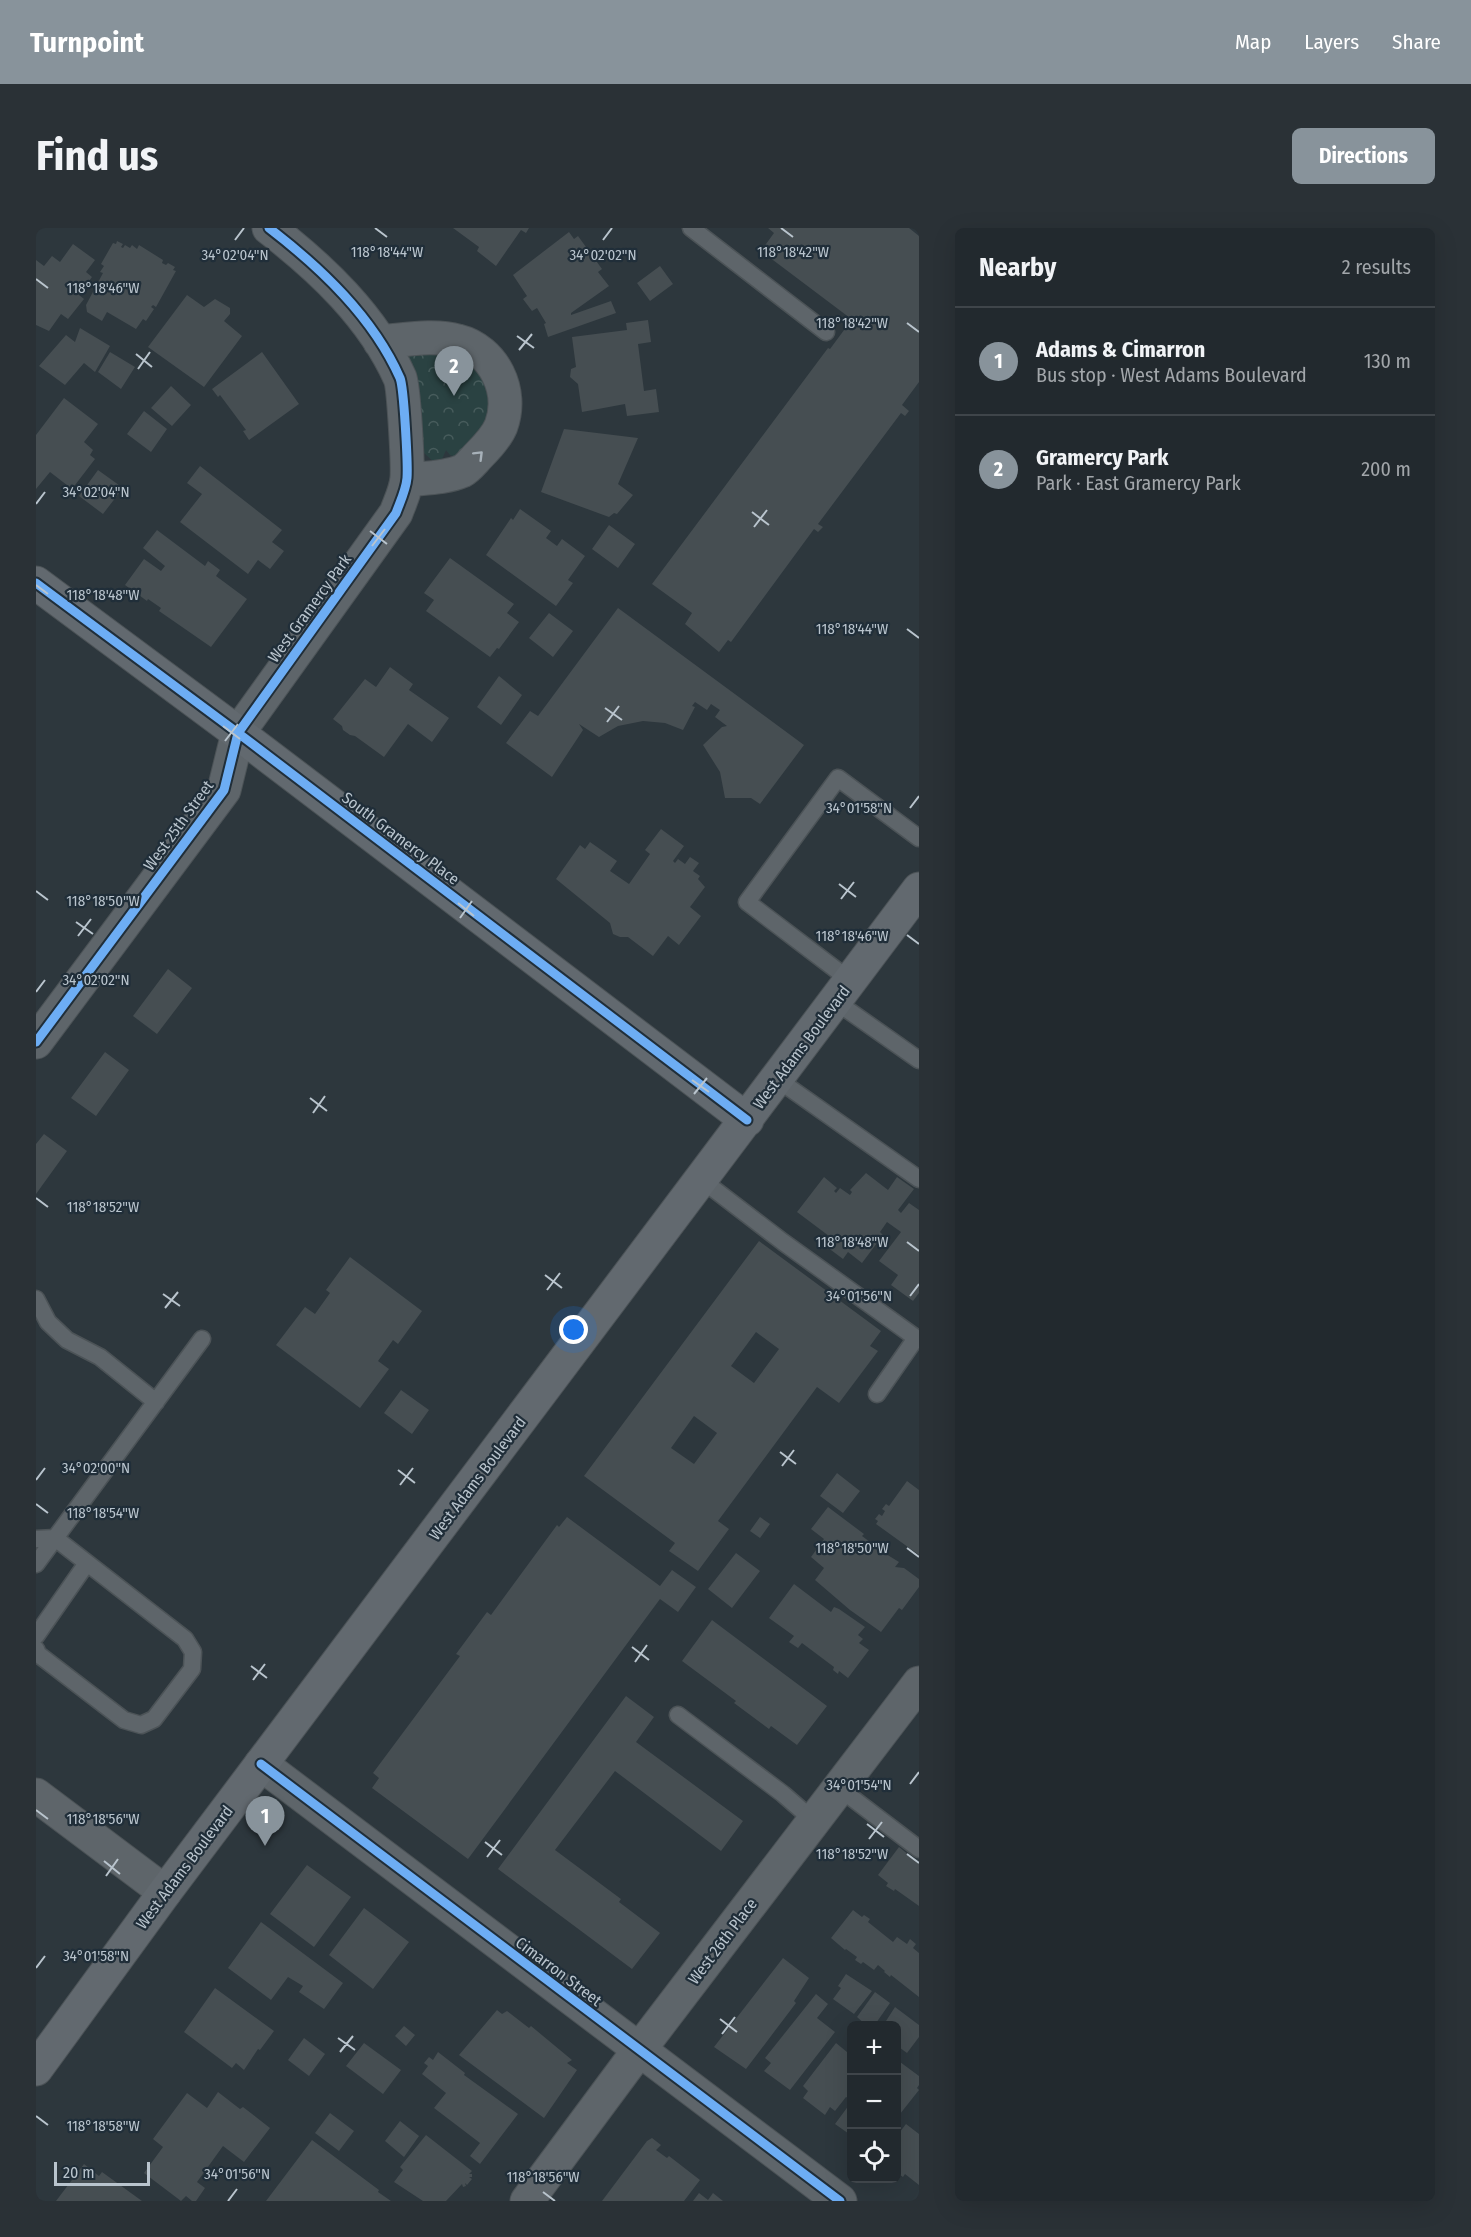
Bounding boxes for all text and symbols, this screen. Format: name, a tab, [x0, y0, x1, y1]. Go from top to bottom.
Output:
text: Turnpoint	[30, 26, 144, 59]
text: Map	[1235, 29, 1271, 55]
text: Layers	[1304, 29, 1359, 55]
text: Share	[1392, 29, 1441, 55]
button: Directions	[1292, 128, 1435, 184]
text: Find us	[36, 131, 158, 181]
text: 118°18'44"W	[351, 243, 423, 261]
text: 118°18'42"W	[757, 243, 829, 261]
text: 34°02'04"N	[201, 246, 269, 264]
text: 34°02'02"N	[569, 246, 637, 264]
text: Nearby	[979, 252, 1056, 283]
text: 2 results	[1342, 255, 1411, 279]
text: 118°18'46"W	[67, 279, 139, 297]
text: 118°18'42"W	[816, 314, 888, 332]
text: Adams & Cimarron	[1036, 336, 1205, 363]
pin: 2	[434, 346, 474, 396]
text: 1	[994, 349, 1003, 373]
text: 130 m	[1364, 349, 1411, 373]
text: Bus stop · West Adams Boulevard	[1036, 363, 1307, 387]
text: Gramercy Park	[1036, 444, 1168, 471]
one-way arrow	[472, 451, 483, 462]
text: 2	[994, 457, 1003, 481]
text: 200 m	[1361, 457, 1411, 481]
text: Park · East Gramercy Park	[1036, 471, 1241, 495]
text: 34°02'04"N	[62, 483, 130, 501]
street label: West Gramercy Park	[264, 550, 355, 666]
text: 118°18'48"W	[66, 586, 140, 604]
text: 118°18'44"W	[816, 620, 888, 638]
street label: West 25th Street	[139, 776, 218, 874]
street label: South Gramercy Place	[338, 788, 463, 889]
text: 34°01'58"N	[826, 799, 892, 817]
text: 118°18'50"W	[66, 892, 140, 910]
text: 118°18'46"W	[816, 927, 888, 945]
text: 34°02'02"N	[62, 971, 130, 989]
street label: West Adams Boulevard	[749, 982, 854, 1113]
text: 118°18'52"W	[67, 1198, 139, 1216]
text: 118°18'48"W	[815, 1233, 889, 1251]
text: 34°01'56"N	[826, 1287, 892, 1305]
your location	[559, 1315, 588, 1344]
street label: West Adams Boulevard	[425, 1413, 530, 1544]
text: 34°02'00"N	[62, 1459, 130, 1477]
text: 118°18'54"W	[67, 1504, 139, 1522]
text: 118°18'50"W	[815, 1539, 889, 1557]
text: 34°01'54"N	[826, 1776, 892, 1794]
pin: 1	[246, 1796, 284, 1846]
street label: West Adams Boulevard	[132, 1802, 237, 1933]
text: 118°18'56"W	[66, 1810, 140, 1828]
text: 118°18'52"W	[816, 1845, 888, 1863]
street label: West 26th Place	[684, 1895, 761, 1988]
street label: Cimarron Street	[512, 1933, 606, 2010]
text: 34°01'58"N	[63, 1947, 129, 1965]
map controls	[847, 2021, 901, 2183]
button: +	[847, 2021, 901, 2075]
button: −	[847, 2075, 901, 2129]
text: 118°18'58"W	[66, 2117, 140, 2135]
button: locate	[847, 2129, 901, 2183]
scale bar	[54, 2159, 150, 2186]
text: 20 m	[63, 2163, 94, 2182]
text: 34°01'56"N	[204, 2165, 270, 2183]
text: 118°18'56"W	[506, 2168, 580, 2186]

